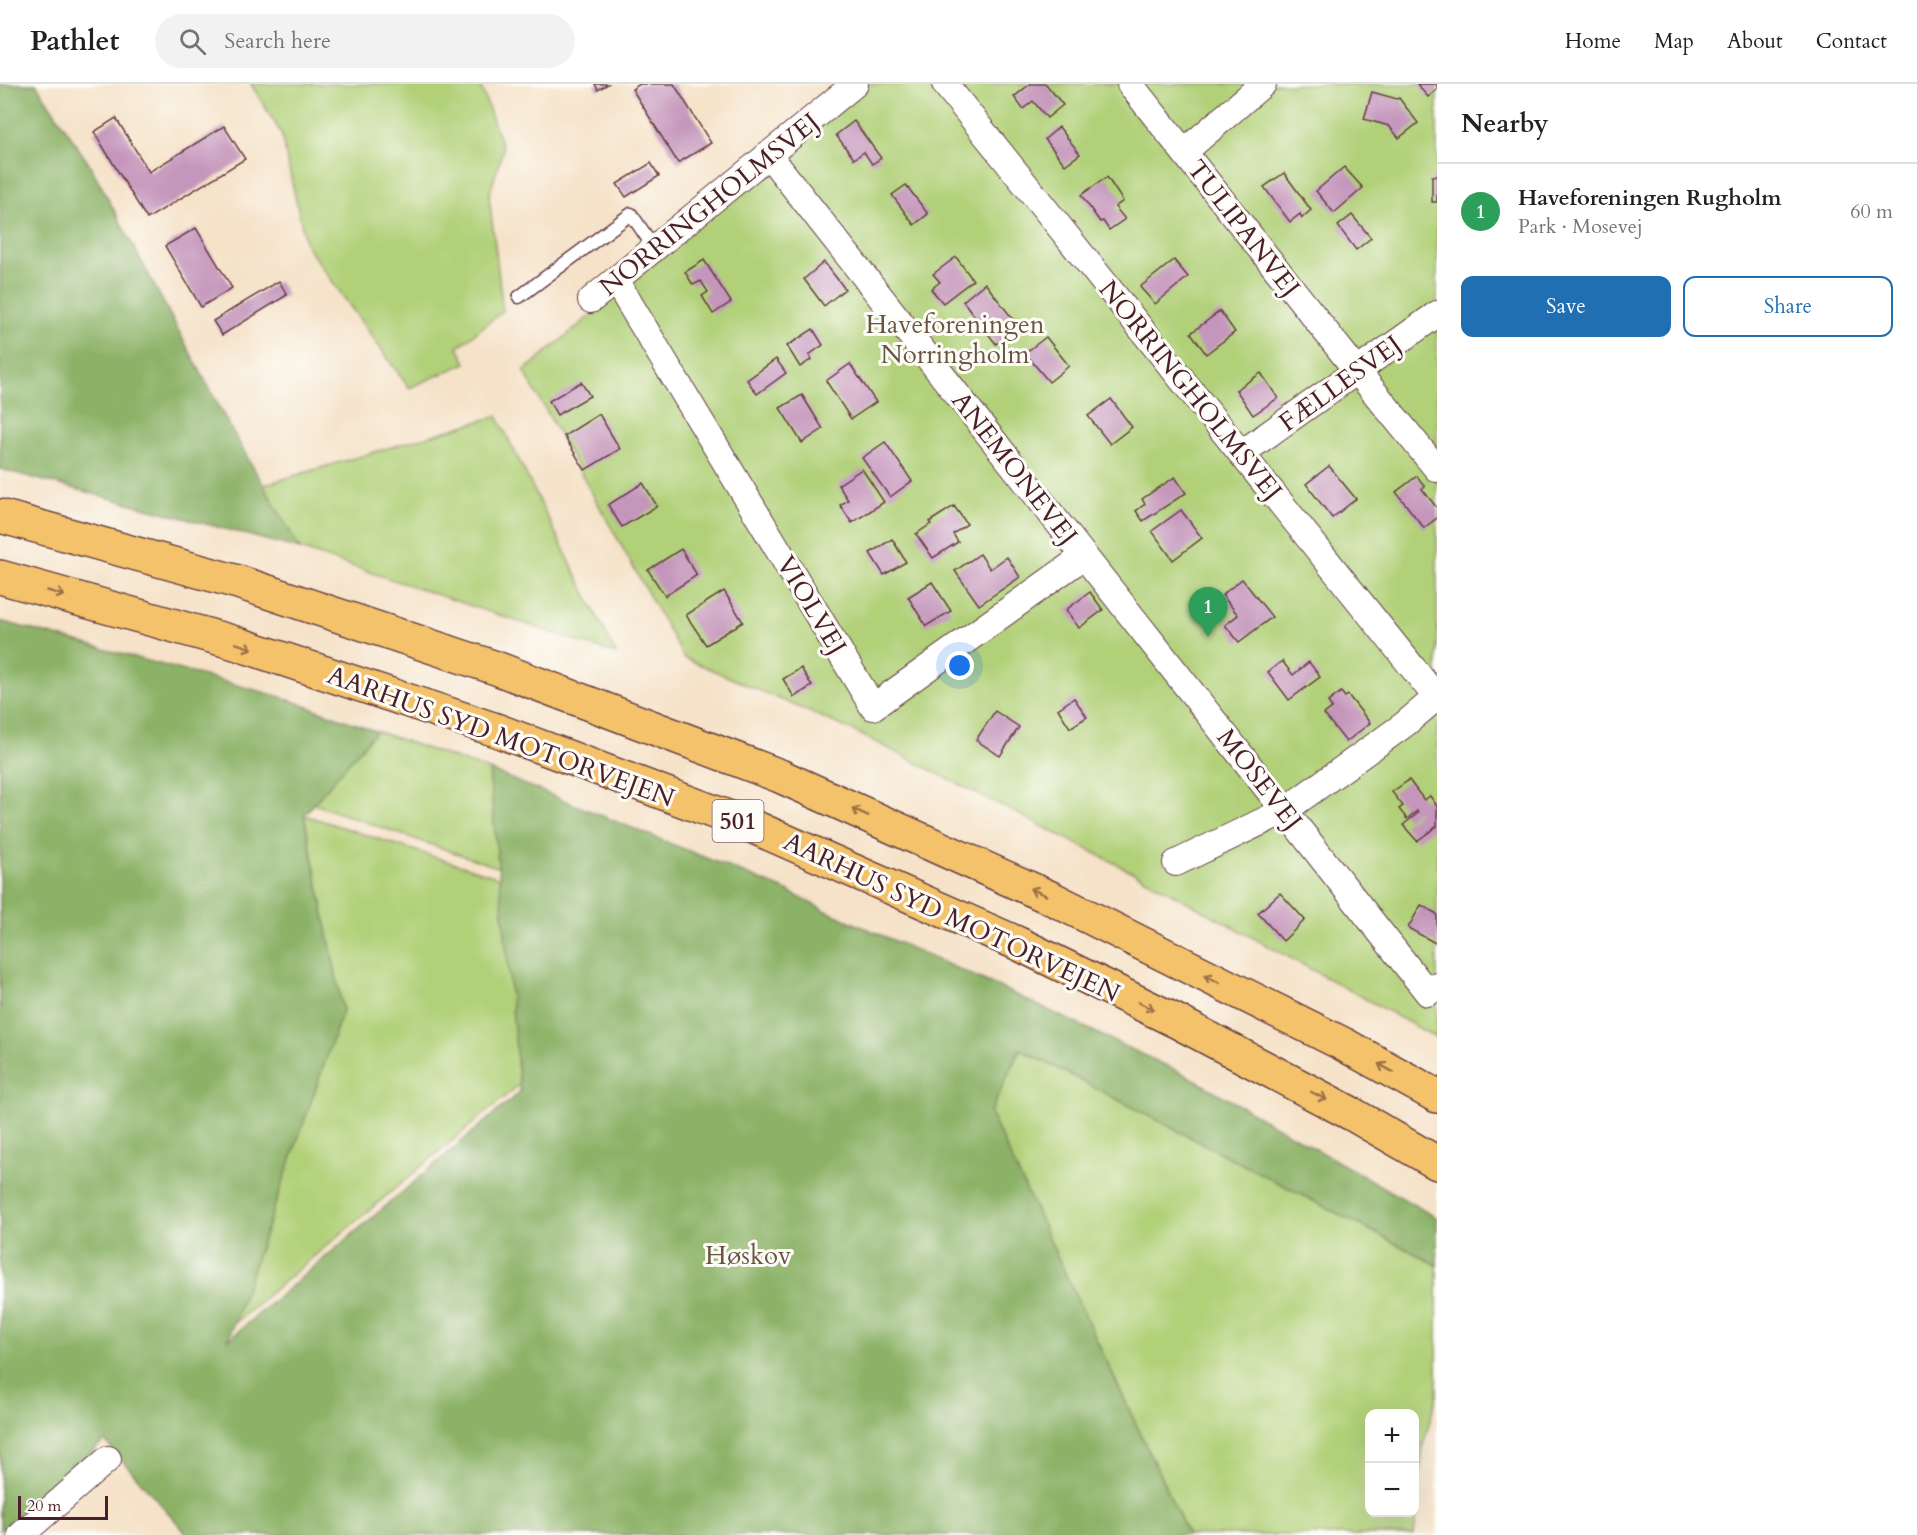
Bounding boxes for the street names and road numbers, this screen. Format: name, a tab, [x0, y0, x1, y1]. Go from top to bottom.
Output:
street label: NORRINGHOLMSVEJ	[592, 105, 827, 304]
street label: TULIPANVEJ	[1179, 153, 1308, 304]
street label: NORRINGHOLMSVEJ	[1091, 273, 1290, 508]
street label: FÆLLESVEJ	[1272, 327, 1409, 440]
street label: ANEMONEVEJ	[944, 384, 1086, 552]
street label: VIOLVEJ	[768, 549, 855, 661]
street label: AARHUS SYD MOTORVEJEN	[322, 657, 679, 816]
street label: MOSEVEJ	[1209, 721, 1310, 837]
road number: 501	[712, 800, 764, 842]
street label: AARHUS SYD MOTORVEJEN	[778, 824, 1126, 1011]

